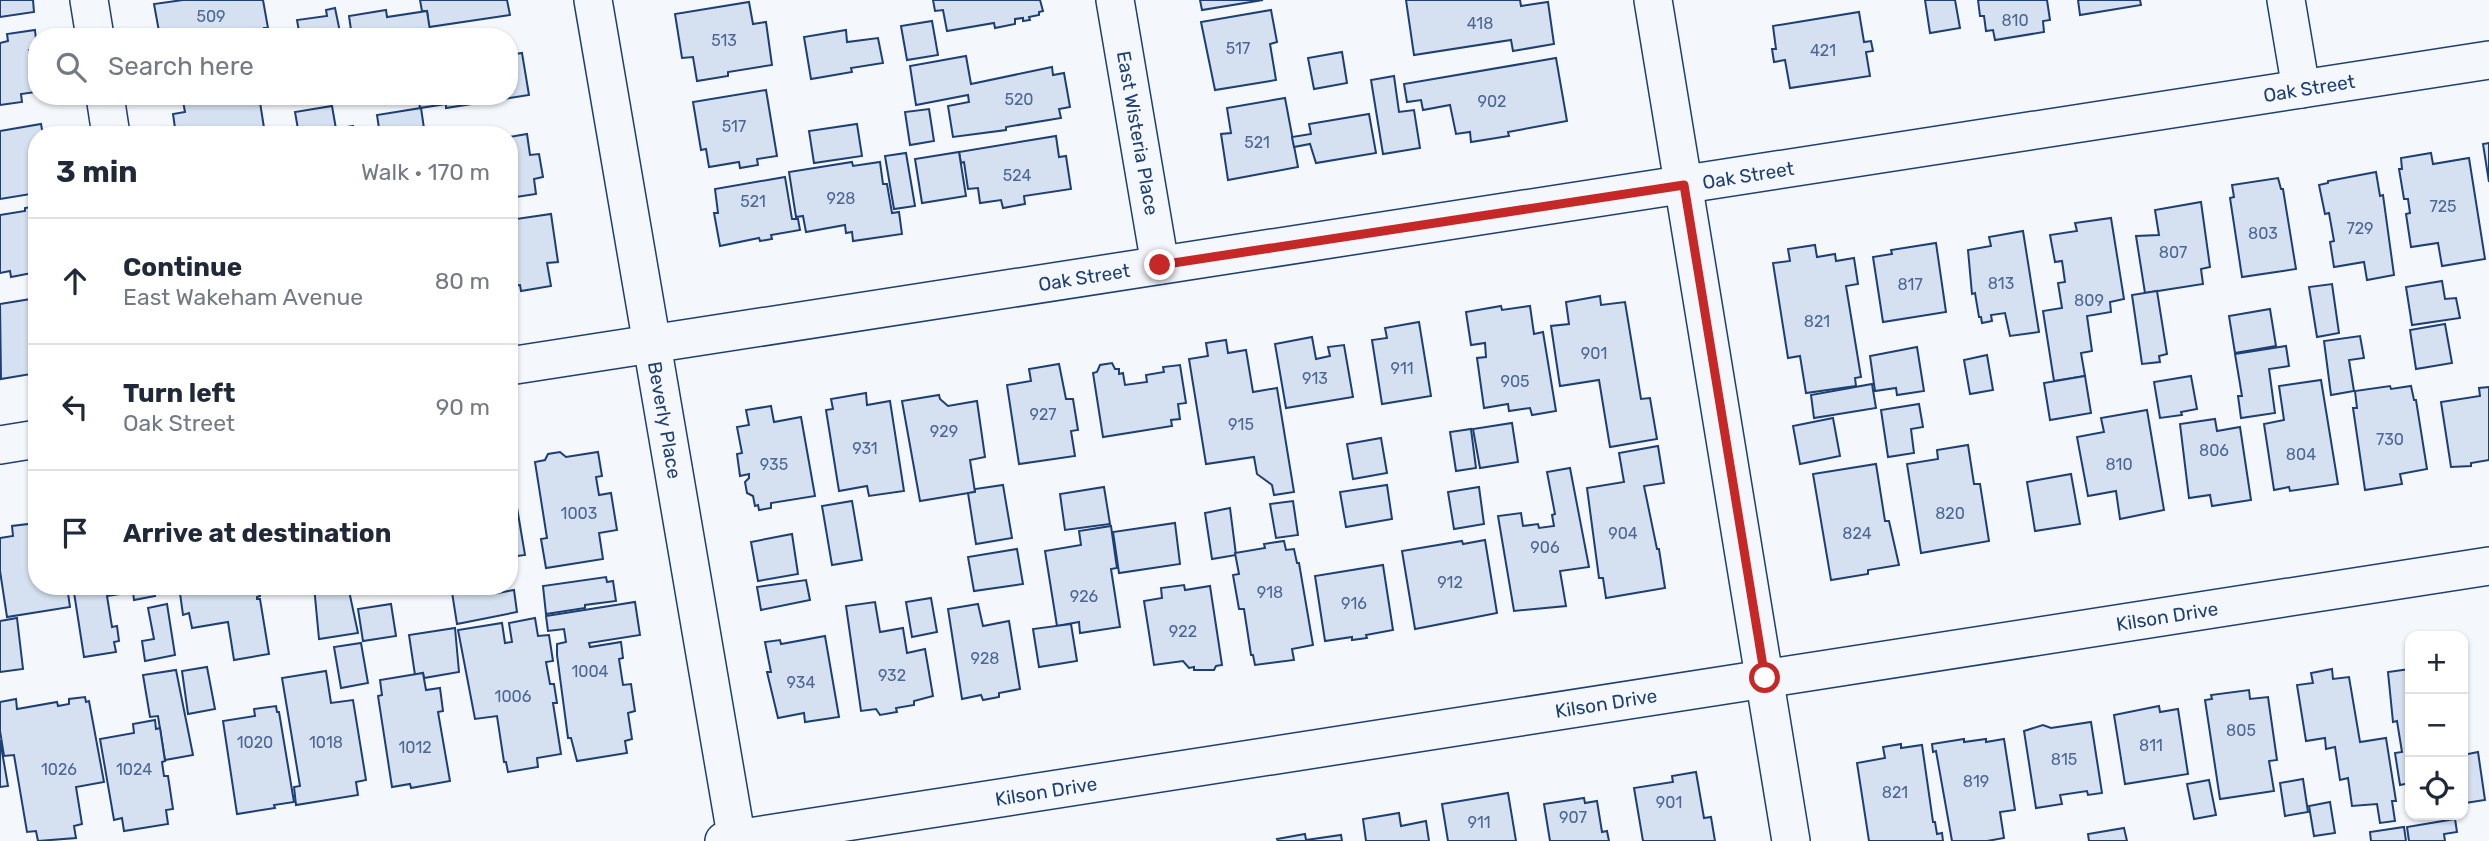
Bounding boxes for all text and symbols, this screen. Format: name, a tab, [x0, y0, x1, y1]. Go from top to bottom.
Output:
house number: 509	[196, 7, 226, 26]
house number: 810	[2001, 11, 2029, 30]
house number: 418	[1467, 14, 1493, 33]
search box	[28, 28, 518, 105]
house number: 513	[711, 31, 737, 50]
house number: 517	[1226, 39, 1250, 58]
house number: 421	[1810, 41, 1836, 60]
icon: search	[52, 48, 90, 86]
street label: East Wisteria Place	[1112, 49, 1163, 217]
text: Search here	[108, 51, 254, 82]
street label: Oak Street	[2262, 70, 2357, 107]
house number: 520	[1004, 90, 1034, 109]
house number: 902	[1477, 92, 1507, 111]
house number: 517	[722, 117, 746, 136]
house number: 521	[1244, 133, 1270, 152]
text: 3 min	[56, 154, 138, 190]
street label: Oak Street	[1701, 157, 1796, 194]
text: Walk · 170 m	[361, 158, 490, 186]
house number: 524	[1003, 166, 1031, 185]
house number: 928	[826, 189, 856, 208]
house number: 521	[740, 192, 766, 211]
house number: 725	[2429, 197, 2457, 216]
house number: 729	[2346, 219, 2374, 238]
house number: 803	[2248, 224, 2278, 243]
house number: 807	[2159, 243, 2187, 262]
route end	[1144, 249, 1175, 280]
text: Continue	[123, 252, 242, 283]
street label: Oak Street	[1037, 259, 1132, 296]
icon: ahead	[56, 262, 94, 300]
text: 80 m	[435, 267, 490, 295]
house number: 813	[1988, 274, 2014, 293]
house number: 817	[1897, 275, 1923, 294]
text: East Wakeham Avenue	[123, 283, 363, 311]
house number: 809	[2074, 291, 2104, 310]
house number: 821	[1804, 312, 1830, 331]
house number: 901	[1581, 344, 1607, 363]
house number: 911	[1390, 359, 1414, 378]
street label: Beverly Place	[643, 360, 686, 481]
house number: 913	[1302, 369, 1328, 388]
house number: 905	[1500, 372, 1530, 391]
text: Turn left	[123, 378, 235, 409]
icon: left	[56, 388, 94, 426]
text: 90 m	[436, 393, 490, 421]
house number: 927	[1029, 405, 1057, 424]
text: Oak Street	[123, 409, 235, 437]
house number: 915	[1228, 415, 1254, 434]
house number: 929	[930, 422, 958, 441]
house number: 730	[2376, 430, 2404, 449]
house number: 931	[852, 439, 878, 458]
house number: 806	[2199, 441, 2229, 460]
house number: 804	[2286, 445, 2316, 464]
house number: 935	[760, 455, 788, 474]
house number: 810	[2105, 455, 2133, 474]
house number: 1003	[561, 504, 597, 523]
house number: 820	[1935, 504, 1965, 523]
icon: arrive	[56, 514, 94, 552]
text: Arrive at destination	[123, 518, 391, 549]
house number: 904	[1608, 524, 1638, 543]
house number: 824	[1842, 524, 1872, 543]
house number: 906	[1530, 538, 1560, 557]
house number: 912	[1437, 573, 1463, 592]
house number: 918	[1257, 583, 1283, 602]
house number: 926	[1070, 587, 1099, 606]
house number: 916	[1341, 594, 1367, 613]
street label: Kilson Drive	[2114, 597, 2220, 636]
house number: 922	[1169, 622, 1197, 641]
map controls	[2405, 631, 2468, 820]
button: +	[2405, 631, 2468, 694]
house number: 928	[970, 649, 1000, 668]
house number: 1004	[571, 662, 609, 681]
route start	[1749, 662, 1780, 693]
house number: 932	[878, 666, 906, 685]
house number: 934	[787, 673, 815, 692]
street label: Kilson Drive	[1553, 684, 1659, 723]
house number: 1006	[495, 687, 532, 706]
button: −	[2405, 694, 2468, 757]
house number: 805	[2226, 721, 2256, 740]
house number: 1020	[237, 733, 273, 752]
house number: 1018	[309, 733, 343, 752]
house number: 811	[2139, 736, 2163, 755]
house number: 1012	[398, 738, 432, 757]
house number: 815	[2051, 750, 2077, 769]
button: locate	[2405, 757, 2468, 820]
house number: 1026	[41, 760, 77, 779]
house number: 1024	[116, 760, 152, 779]
street label: Kilson Drive	[993, 772, 1099, 811]
house number: 819	[1963, 772, 1989, 791]
house number: 821	[1882, 783, 1908, 802]
house number: 901	[1656, 793, 1682, 812]
house number: 907	[1559, 808, 1587, 827]
house number: 911	[1467, 813, 1491, 832]

